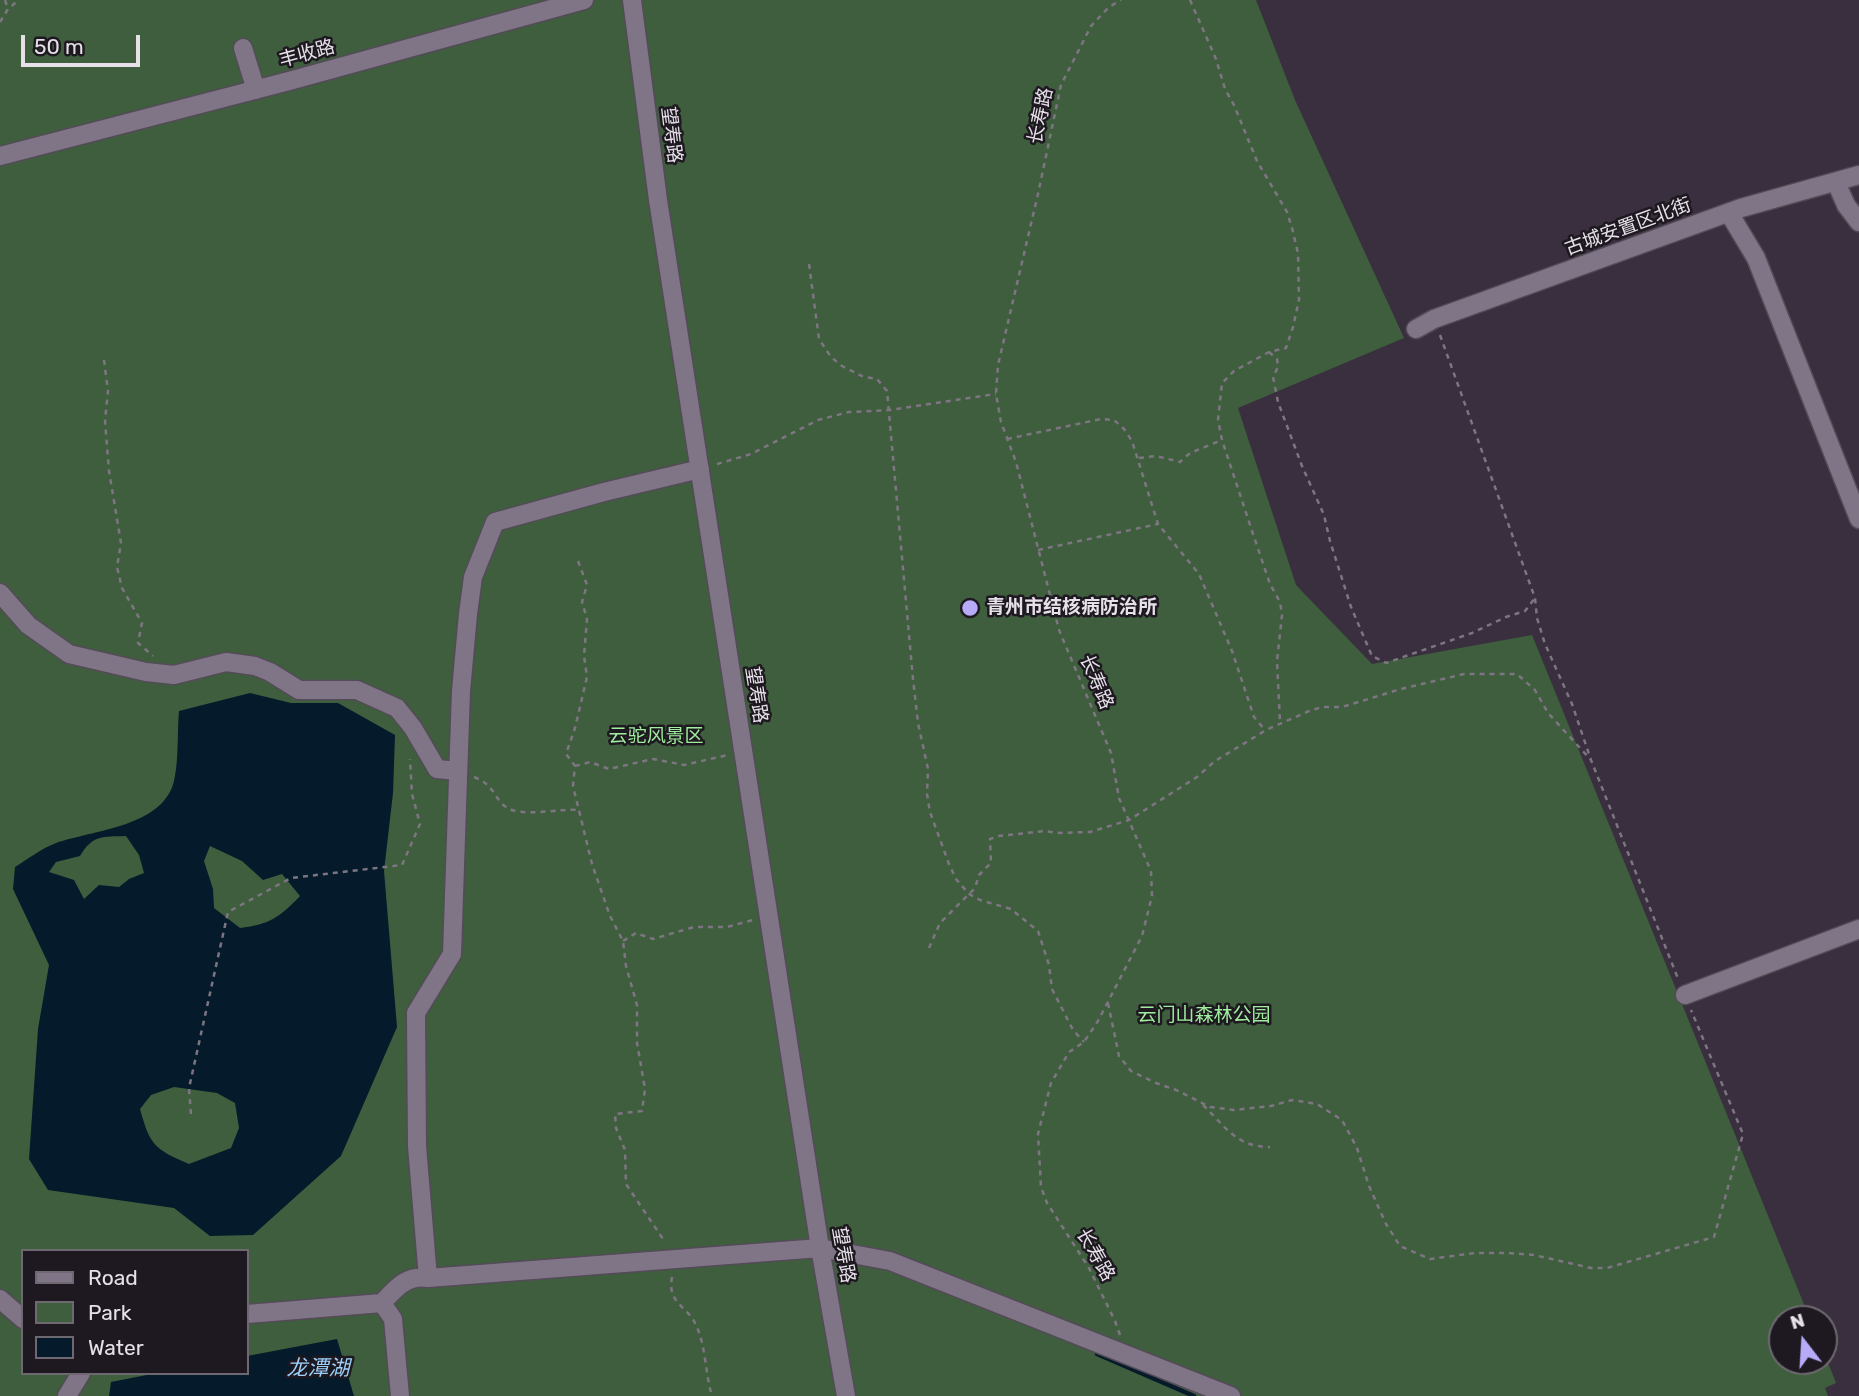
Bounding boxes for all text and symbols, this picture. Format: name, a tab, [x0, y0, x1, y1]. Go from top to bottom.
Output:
scale bar	[24, 21, 144, 65]
text: 50 m	[34, 34, 84, 59]
street label: 丰收路	[277, 36, 337, 72]
street label: 长寿路	[1024, 86, 1058, 146]
street label: 望寿路	[656, 105, 686, 165]
street label: 古城安置区北街	[1562, 194, 1694, 260]
place label: 青州市结核病防治所	[986, 597, 1157, 619]
marker: 青州市结核病防治所	[960, 598, 980, 618]
street label: 长寿路	[1074, 651, 1118, 713]
street label: 望寿路	[740, 665, 772, 725]
park label: 云驼风景区	[609, 726, 703, 748]
park label: 云门山森林公园	[1138, 1005, 1270, 1027]
street label: 望寿路	[827, 1225, 859, 1285]
street label: 长寿路	[1071, 1225, 1119, 1285]
legend	[21, 1249, 248, 1375]
text: Road	[88, 1265, 138, 1290]
text: Park	[88, 1300, 132, 1325]
north arrow	[1768, 1305, 1838, 1375]
text: N	[1787, 1308, 1807, 1334]
text: Water	[88, 1335, 144, 1360]
water label: 龙潭湖	[287, 1356, 349, 1382]

